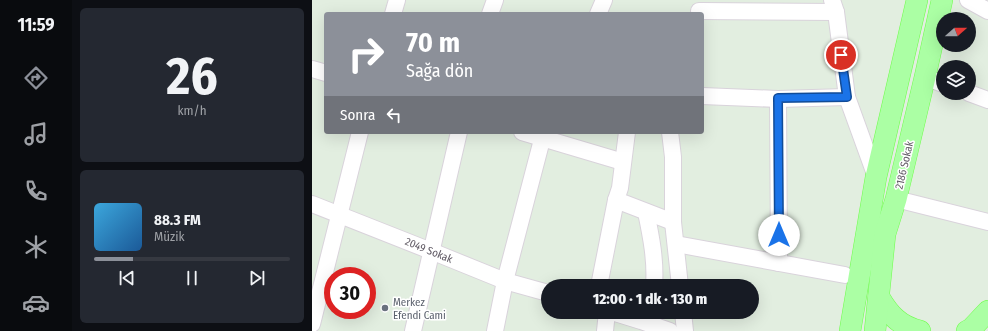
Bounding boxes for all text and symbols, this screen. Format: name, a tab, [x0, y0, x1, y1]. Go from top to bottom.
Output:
north arrow	[936, 12, 976, 52]
map controls	[936, 12, 976, 100]
text: 11:59	[17, 14, 55, 36]
text: 70 m	[406, 26, 460, 59]
icon: right	[340, 28, 392, 80]
pin	[824, 38, 858, 72]
icon: arrive	[830, 44, 852, 66]
text: 26	[166, 45, 218, 108]
text: Sağa dön	[406, 60, 473, 82]
button: layers	[936, 60, 976, 100]
icon: directions	[22, 64, 50, 92]
text: km/h	[178, 103, 207, 118]
icon: left	[383, 104, 405, 126]
text: Sonra	[340, 106, 375, 124]
icon: music	[22, 120, 50, 148]
street label: 2186 Sokak	[893, 139, 917, 191]
icon: phone	[22, 177, 50, 205]
text: 88.3 FM	[154, 211, 201, 229]
position arrow	[758, 214, 800, 256]
text: Müzik	[154, 229, 185, 244]
icon: climate	[22, 233, 50, 261]
street label: 2049 Sokak	[403, 235, 455, 266]
icon: previous	[116, 267, 138, 289]
icon: pause	[181, 267, 203, 289]
icon: next	[246, 267, 268, 289]
speed limit sign: 30	[324, 267, 376, 319]
icon: car	[22, 289, 50, 317]
text: 12:00 · 1 dk · 130 m	[593, 290, 707, 308]
place label: Merkez Efendi Cami	[393, 296, 446, 322]
marker: Merkez Efendi Cami	[380, 303, 390, 313]

